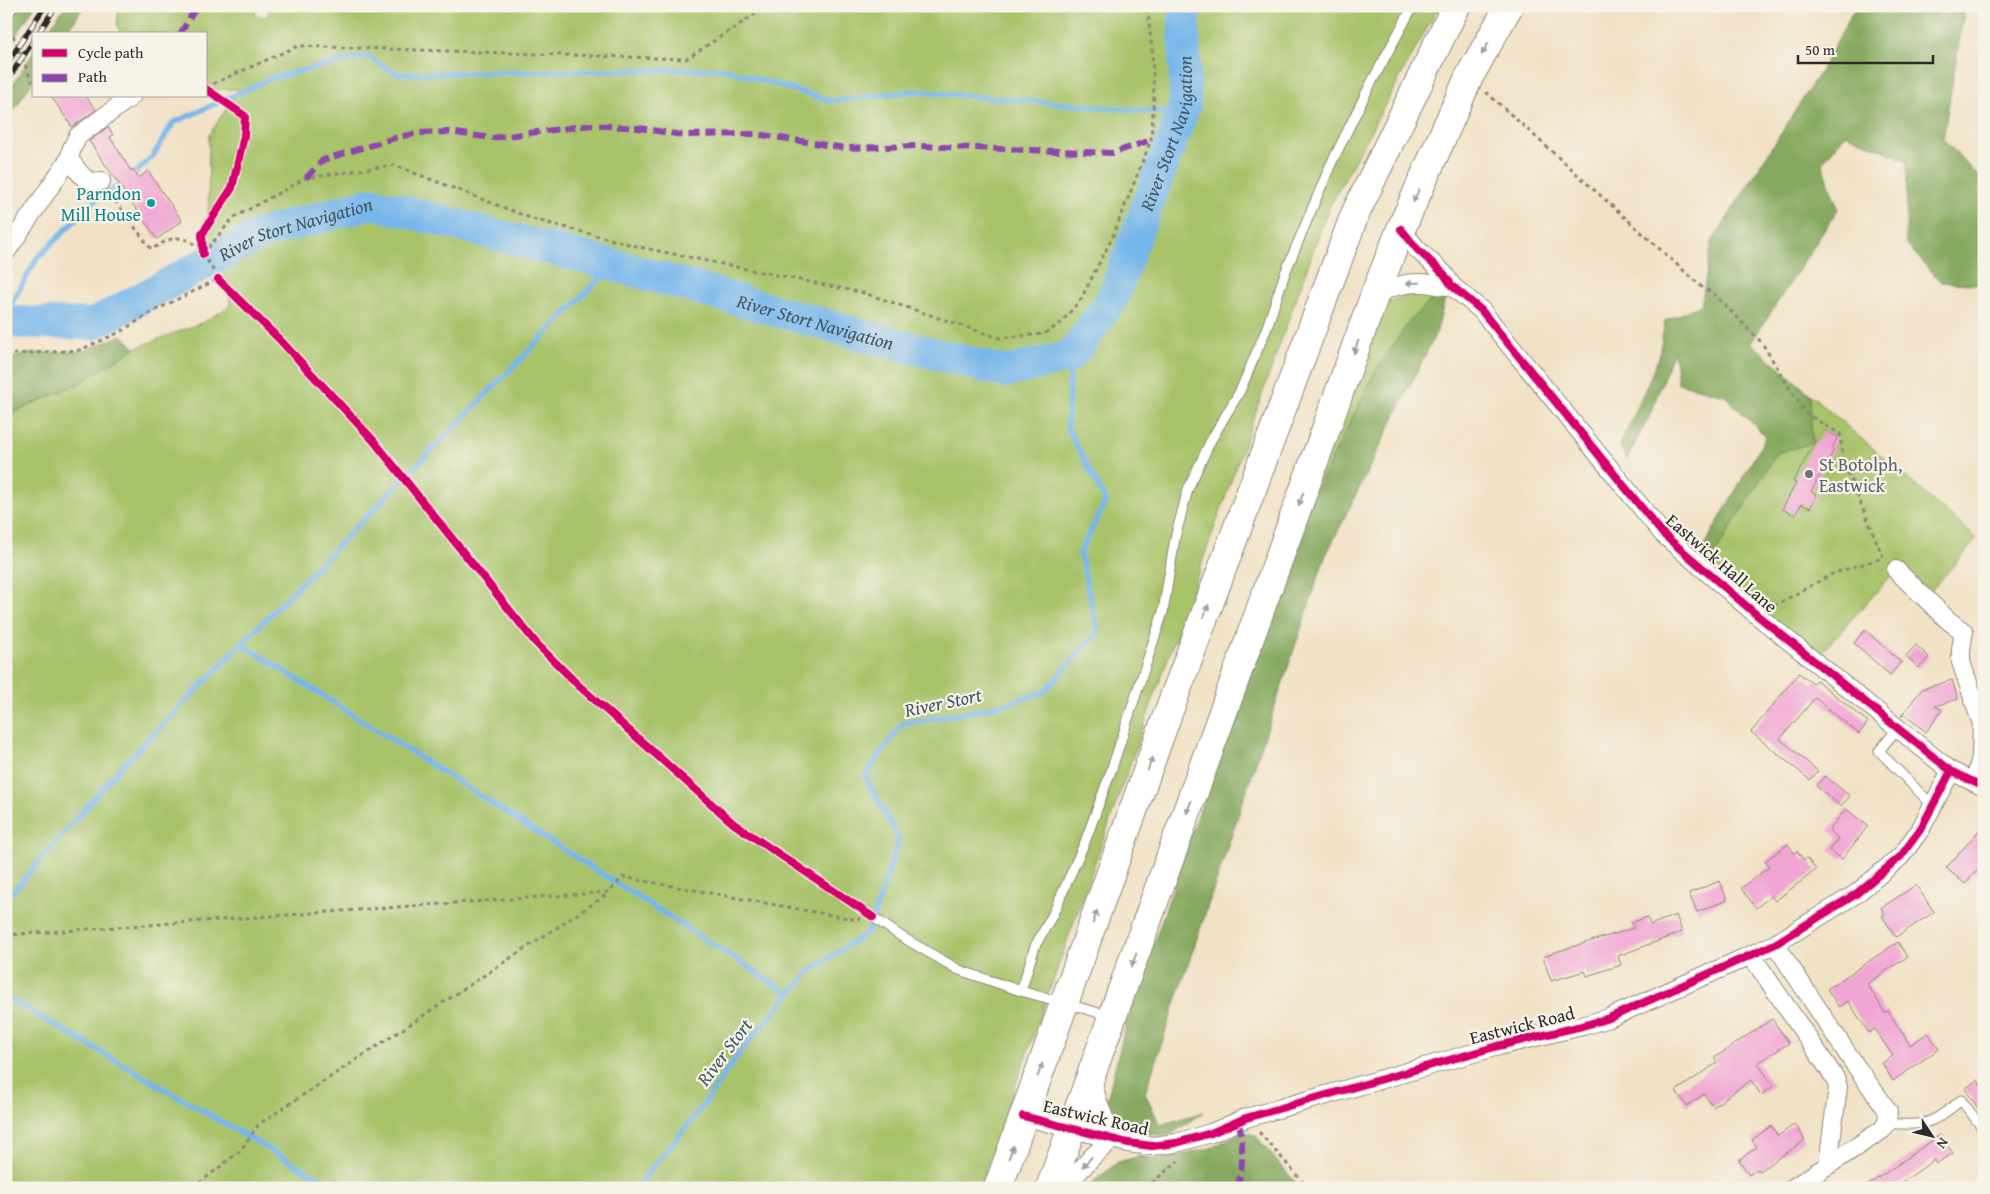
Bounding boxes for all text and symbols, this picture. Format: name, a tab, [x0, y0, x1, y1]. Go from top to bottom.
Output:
legend	[32, 32, 208, 98]
scale bar	[1798, 32, 1932, 64]
text: 50 m	[1805, 39, 1836, 60]
one-way arrow	[1481, 41, 1489, 56]
text: Cycle path	[78, 42, 144, 63]
water label: River Stort Navigation	[1132, 55, 1199, 216]
text: Path	[78, 66, 107, 87]
place label: Parndon Mill House	[61, 180, 141, 228]
water label: River Stort Navigation	[212, 189, 376, 268]
one-way arrow	[1412, 189, 1420, 203]
marker: Parndon Mill House	[145, 197, 157, 209]
one-way arrow	[1405, 280, 1421, 288]
water label: River Stort Navigation	[733, 286, 897, 357]
one-way arrow	[1352, 339, 1359, 354]
place label: St Botolph, Eastwick	[1819, 451, 1902, 499]
marker: St Botolph, Eastwick	[1803, 468, 1815, 480]
one-way arrow	[1297, 492, 1304, 507]
street label: Eastwick Hall Lane	[1660, 507, 1784, 619]
one-way arrow	[1203, 604, 1210, 619]
water label: River Stort	[901, 680, 985, 724]
one-way arrow	[1146, 756, 1154, 771]
one-way arrow	[1185, 800, 1193, 815]
one-way arrow	[1091, 909, 1099, 924]
one-way arrow	[1130, 952, 1137, 967]
street label: Eastwick Road	[1467, 999, 1578, 1051]
water label: River Stort	[689, 1012, 759, 1092]
one-way arrow	[1036, 1062, 1044, 1077]
street label: Eastwick Road	[1041, 1092, 1152, 1142]
north arrow	[1908, 1112, 1958, 1162]
text: N	[1931, 1134, 1954, 1154]
one-way arrow	[1008, 1144, 1015, 1159]
one-way arrow	[1081, 1156, 1093, 1168]

